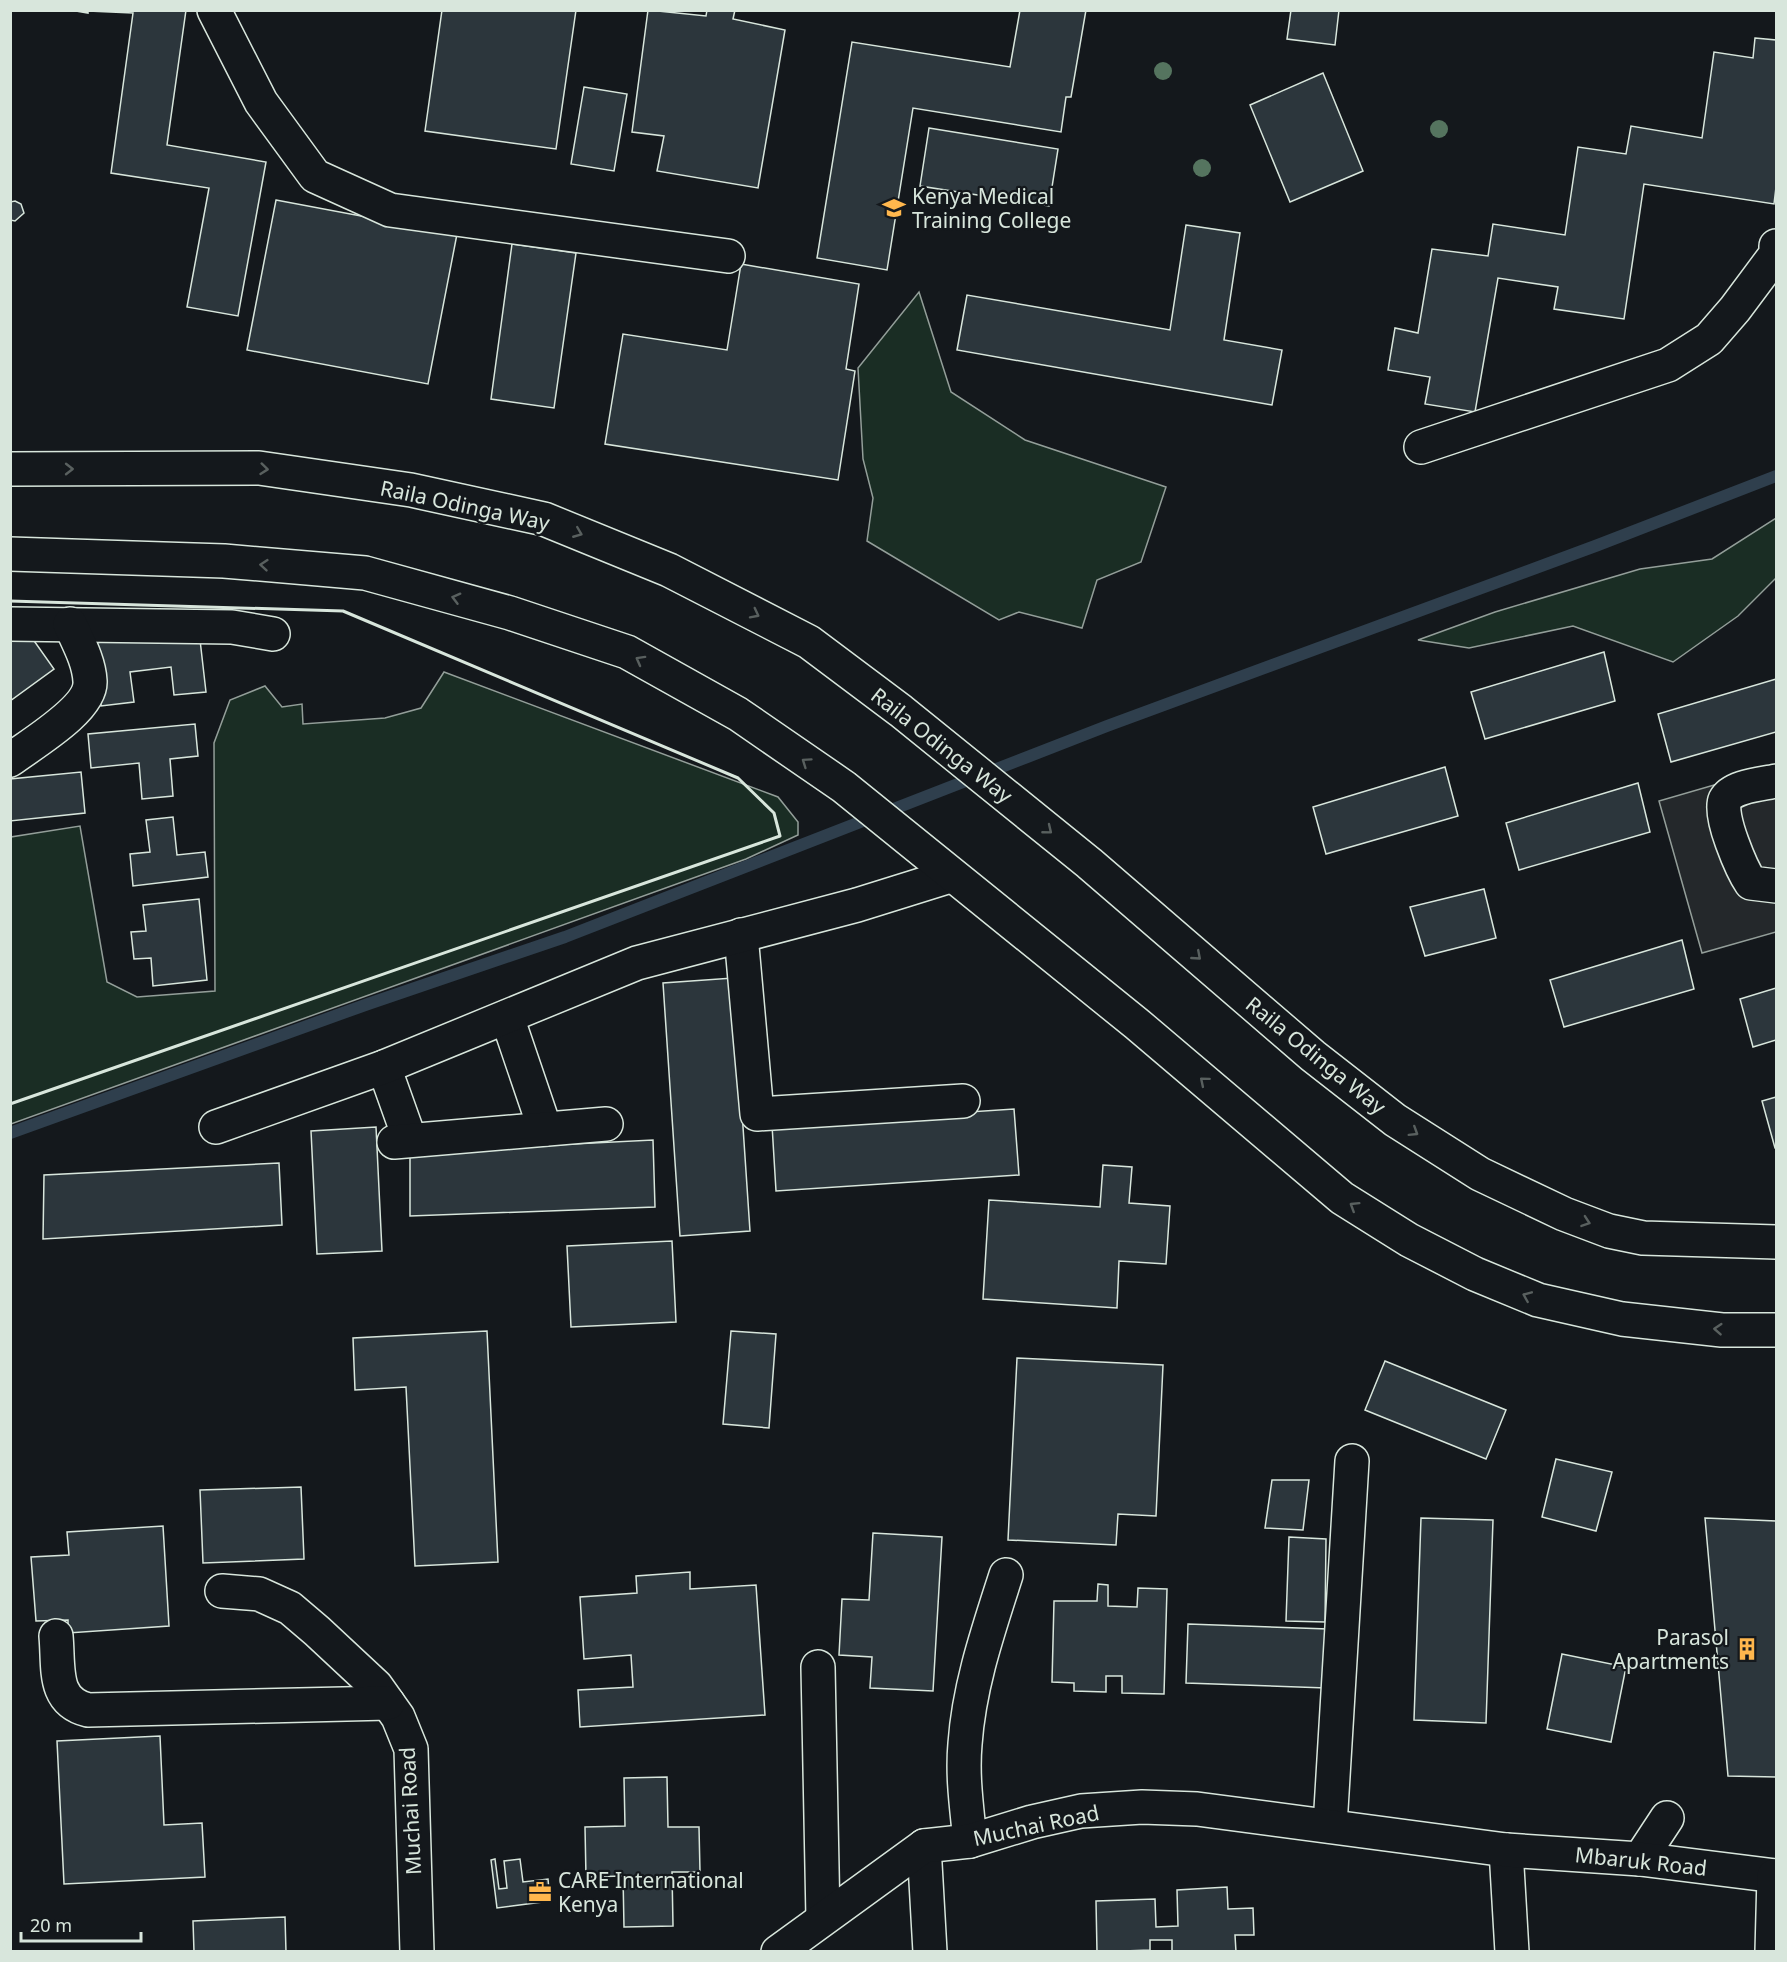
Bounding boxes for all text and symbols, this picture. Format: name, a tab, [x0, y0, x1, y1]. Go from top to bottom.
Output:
place label: Kenya Medical Training College	[912, 182, 1071, 234]
school or university icon: Kenya Medical Training College	[881, 195, 907, 221]
one-way arrow	[259, 462, 268, 475]
one-way arrow	[64, 463, 73, 475]
street label: Raila Odinga Way	[378, 473, 553, 537]
one-way arrow	[571, 526, 582, 538]
one-way arrow	[260, 559, 269, 572]
one-way arrow	[451, 593, 461, 606]
one-way arrow	[748, 607, 759, 618]
one-way arrow	[636, 656, 647, 667]
street label: Raila Odinga Way	[865, 681, 1019, 809]
one-way arrow	[802, 758, 813, 769]
one-way arrow	[1042, 822, 1053, 833]
one-way arrow	[1190, 949, 1201, 960]
street label: Raila Odinga Way	[1240, 990, 1392, 1120]
one-way arrow	[1200, 1078, 1211, 1089]
one-way arrow	[1408, 1124, 1418, 1136]
one-way arrow	[1350, 1201, 1360, 1213]
one-way arrow	[1580, 1215, 1591, 1228]
one-way arrow	[1522, 1291, 1533, 1303]
one-way arrow	[1714, 1323, 1723, 1336]
place label: Parasol Apartments	[1613, 1623, 1729, 1675]
building icon: Parasol Apartments	[1734, 1636, 1760, 1662]
street label: Muchai Road	[393, 1746, 427, 1876]
street label: Muchai Road	[970, 1798, 1102, 1852]
street label: Mbaruk Road	[1574, 1840, 1708, 1882]
place label: CARE International Kenya	[558, 1866, 744, 1918]
office icon: CARE International Kenya	[527, 1879, 553, 1905]
scale bar	[21, 1905, 141, 1943]
text: 20 m	[30, 1913, 72, 1937]

